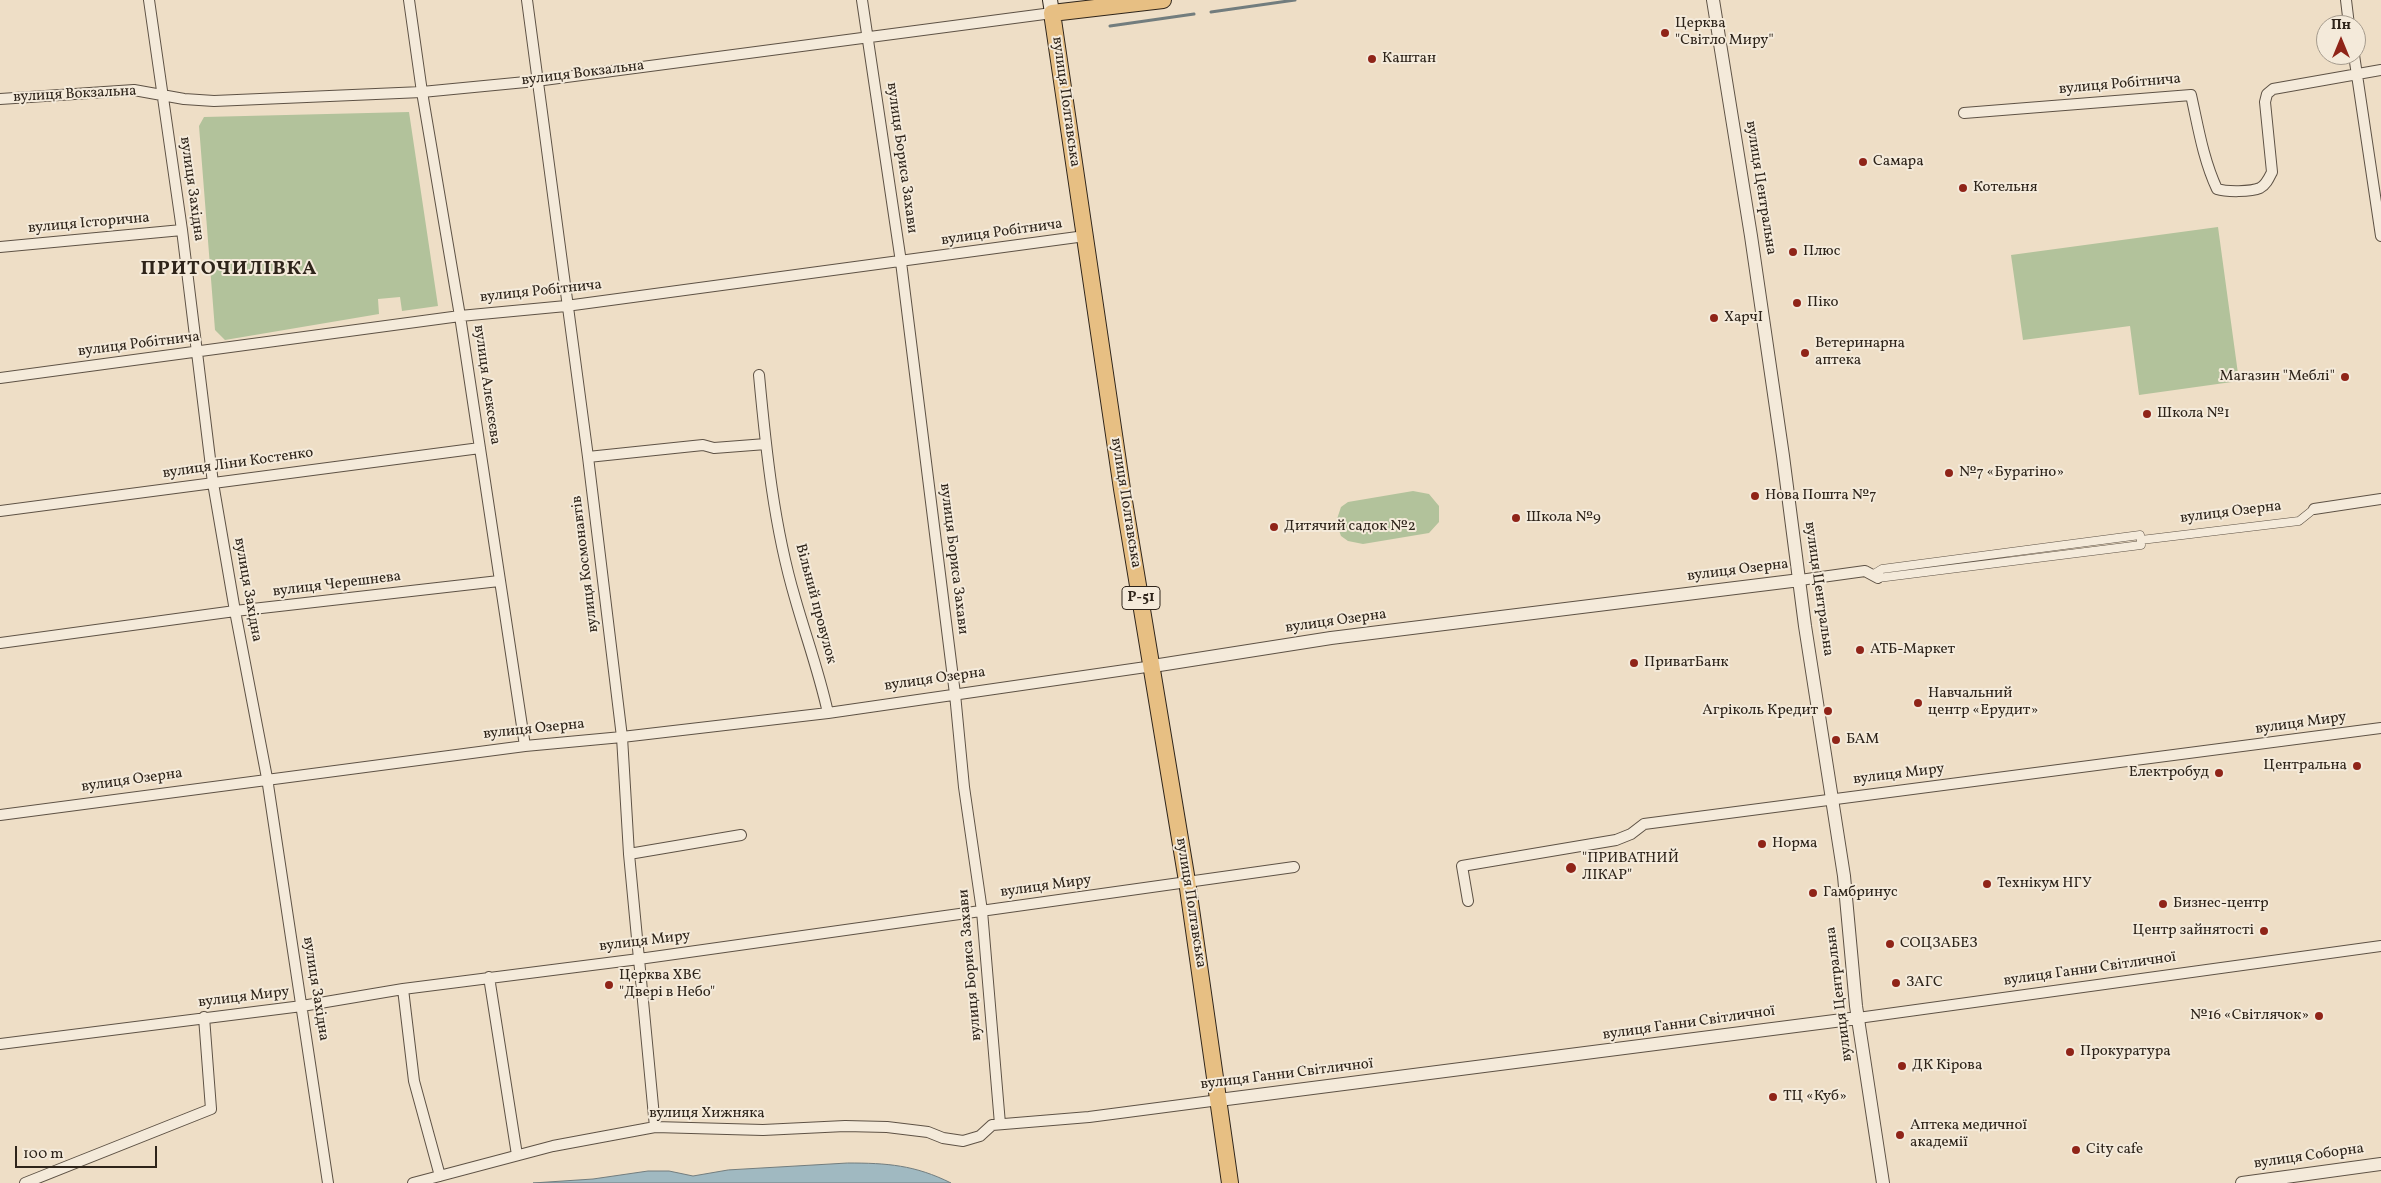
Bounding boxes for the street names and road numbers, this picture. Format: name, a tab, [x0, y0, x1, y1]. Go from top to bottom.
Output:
street label: вулиця Полтавська	[1047, 36, 1083, 168]
street label: вулиця Вокзальна	[521, 58, 645, 90]
street label: вулиця Робітнича	[2058, 71, 2182, 99]
street label: вулиця Бориса Захави	[882, 81, 920, 235]
street label: вулиця Вокзальна	[13, 83, 137, 107]
street label: вулиця Центральна	[1740, 120, 1780, 256]
street label: вулиця Західна	[175, 136, 207, 242]
street label: вулиця Історична	[27, 210, 151, 238]
street label: вулиця Робітнича	[940, 216, 1064, 250]
street label: вулиця Робітнича	[479, 277, 603, 307]
street label: вулиця Алєксєєва	[469, 324, 503, 446]
street label: вулиця Робітнича	[77, 329, 201, 361]
street label: вулиця Полтавська	[1106, 437, 1144, 569]
street label: вулиця Ліни Костенко	[162, 445, 314, 483]
street label: вулиця Бориса Захави	[935, 482, 971, 636]
street label: вулиця Космонавтів	[569, 494, 603, 634]
street label: вулиця Озерна	[2179, 498, 2283, 528]
street label: вулиця Центральна	[1800, 521, 1836, 657]
street label: вулиця Західна	[229, 537, 265, 643]
street label: Вільний провулок	[790, 542, 840, 666]
street label: вулиця Озерна	[1686, 556, 1790, 586]
street label: вулиця Черешнева	[272, 568, 402, 602]
road number: Р-51	[1122, 586, 1160, 610]
street label: вулиця Озерна	[1284, 606, 1388, 638]
street label: вулиця Озерна	[883, 664, 987, 696]
street label: вулиця Миру	[2254, 709, 2348, 739]
street label: вулиця Озерна	[482, 716, 586, 744]
street label: вулиця Миру	[1852, 760, 1946, 790]
street label: вулиця Озерна	[80, 765, 184, 797]
street label: вулиця Полтавська	[1171, 837, 1209, 969]
street label: вулиця Миру	[999, 872, 1093, 902]
street label: вулиця Бориса Захави	[955, 888, 987, 1042]
street label: вулиця Центральна	[1823, 926, 1857, 1062]
street label: вулиця Миру	[598, 927, 692, 957]
street label: вулиця Західна	[298, 936, 332, 1042]
street label: вулиця Ганни Світличної	[2003, 949, 2177, 991]
street label: вулиця Миру	[197, 983, 291, 1013]
street label: вулиця Ганни Світличної	[1602, 1003, 1776, 1045]
street label: вулиця Ганни Світличної	[1200, 1055, 1374, 1095]
street label: вулиця Хижняка	[649, 1105, 765, 1123]
street label: вулиця Соборна	[2253, 1140, 2365, 1174]

